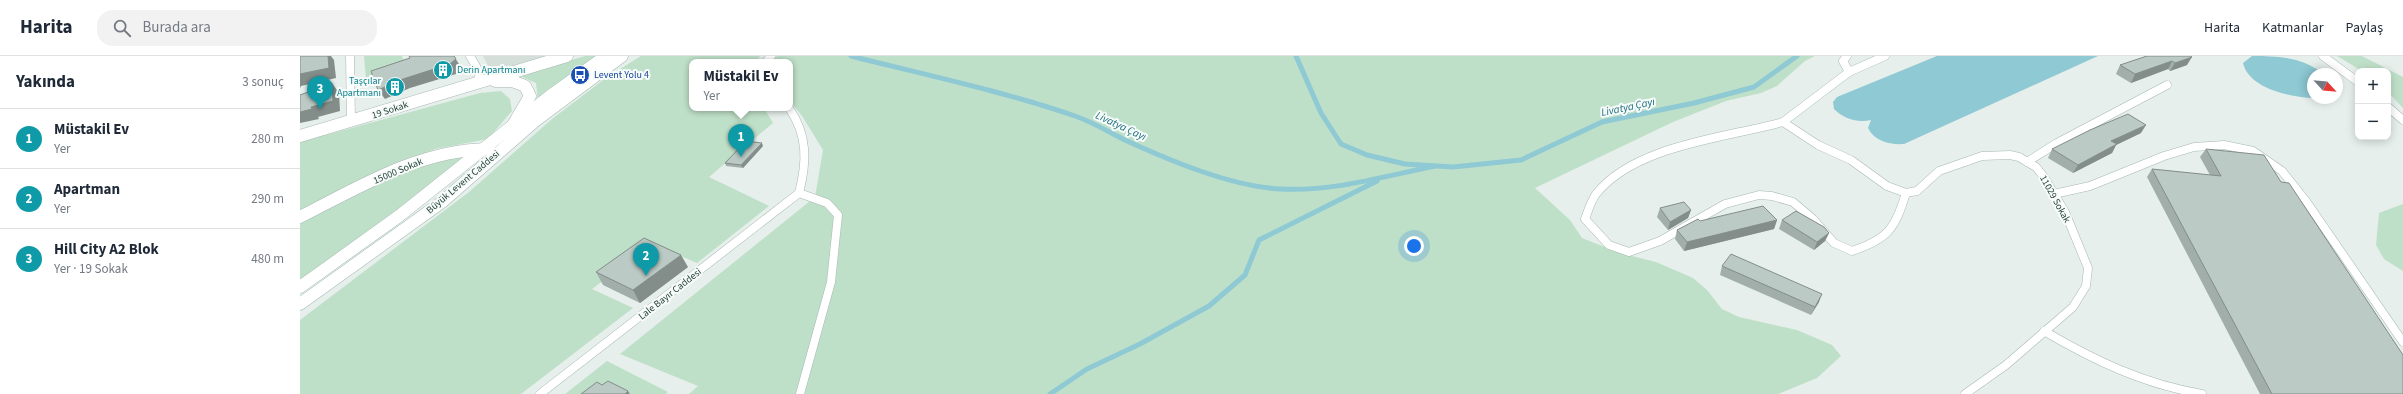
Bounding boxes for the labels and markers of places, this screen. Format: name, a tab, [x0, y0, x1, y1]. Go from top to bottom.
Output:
building icon: Derin Apartmanı	[432, 59, 454, 81]
place label: Derin Apartmanı	[457, 63, 526, 77]
bus stop icon: Levent Yolu 4	[569, 64, 591, 86]
place label: Levent Yolu 4	[594, 68, 649, 82]
place label: Taşçılar Apartmanı	[337, 74, 382, 100]
pin: 3	[307, 76, 333, 109]
building icon: Taşçılar Apartmanı	[384, 76, 406, 98]
pin: 1	[728, 124, 754, 157]
pin: 2	[633, 243, 659, 276]

